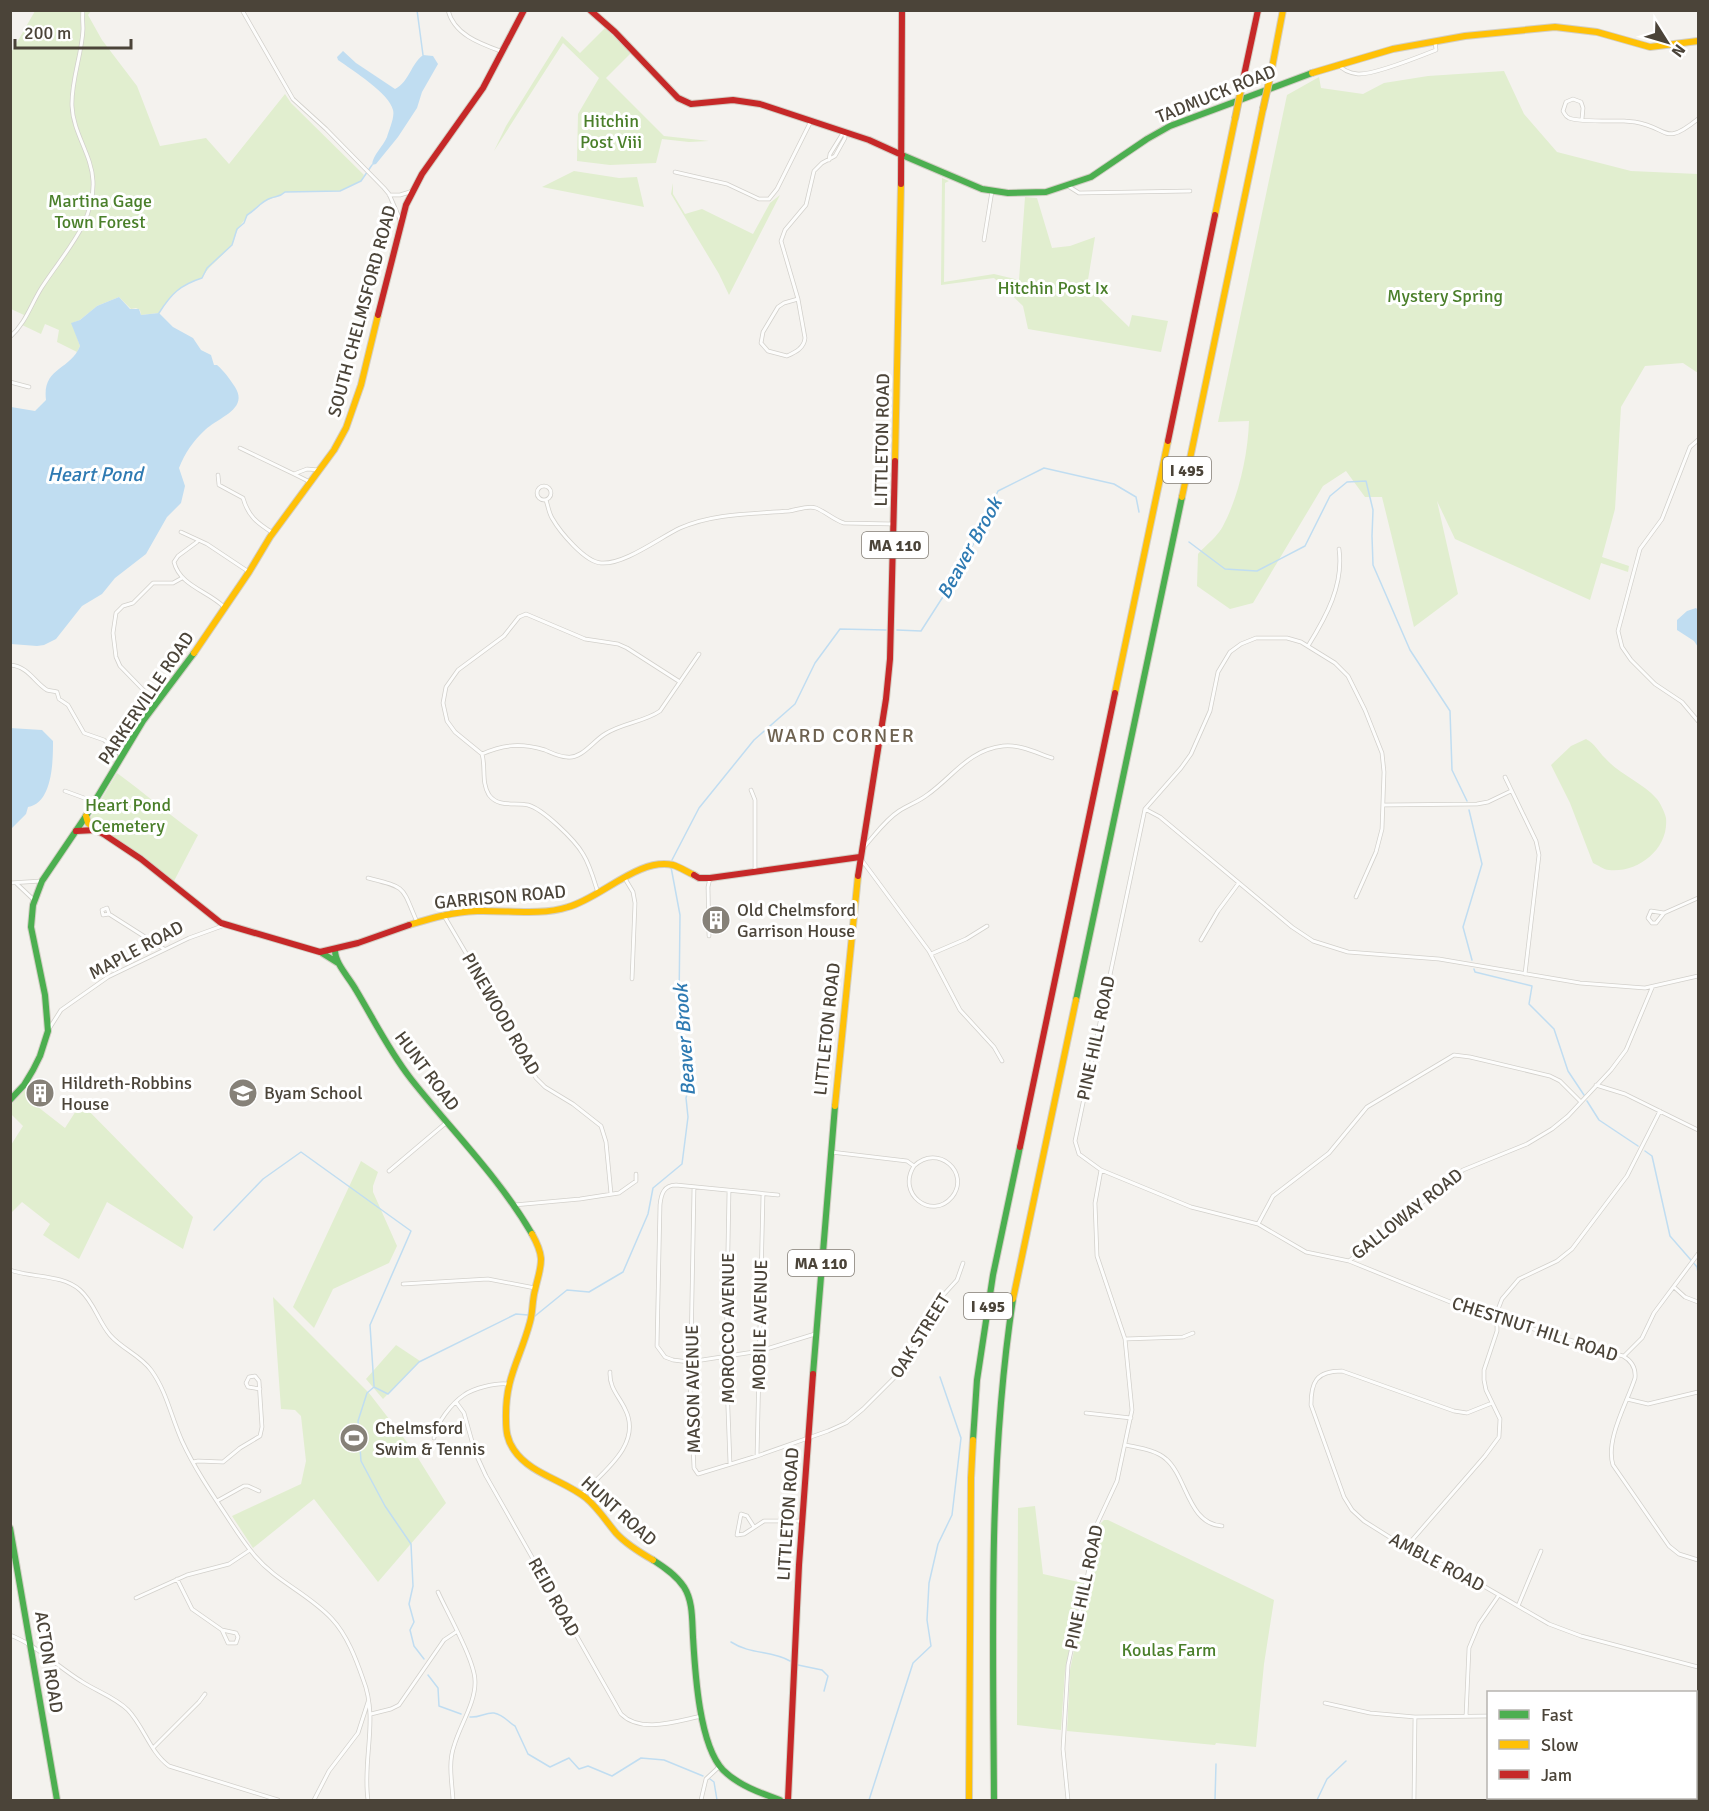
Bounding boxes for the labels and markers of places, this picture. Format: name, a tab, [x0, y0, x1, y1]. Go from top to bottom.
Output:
place label: Old Chelmsford Garrison House	[737, 899, 856, 942]
building icon: Old Chelmsford Garrison House	[700, 904, 732, 936]
place label: Hildreth-Robbins House	[61, 1072, 192, 1115]
building icon: Hildreth-Robbins House	[24, 1077, 56, 1109]
school or university icon: Byam School	[227, 1077, 259, 1109]
place label: Byam School	[264, 1082, 363, 1104]
place label: Chelmsford Swim & Tennis	[375, 1417, 485, 1460]
sports icon: Chelmsford Swim & Tennis	[338, 1422, 370, 1454]

